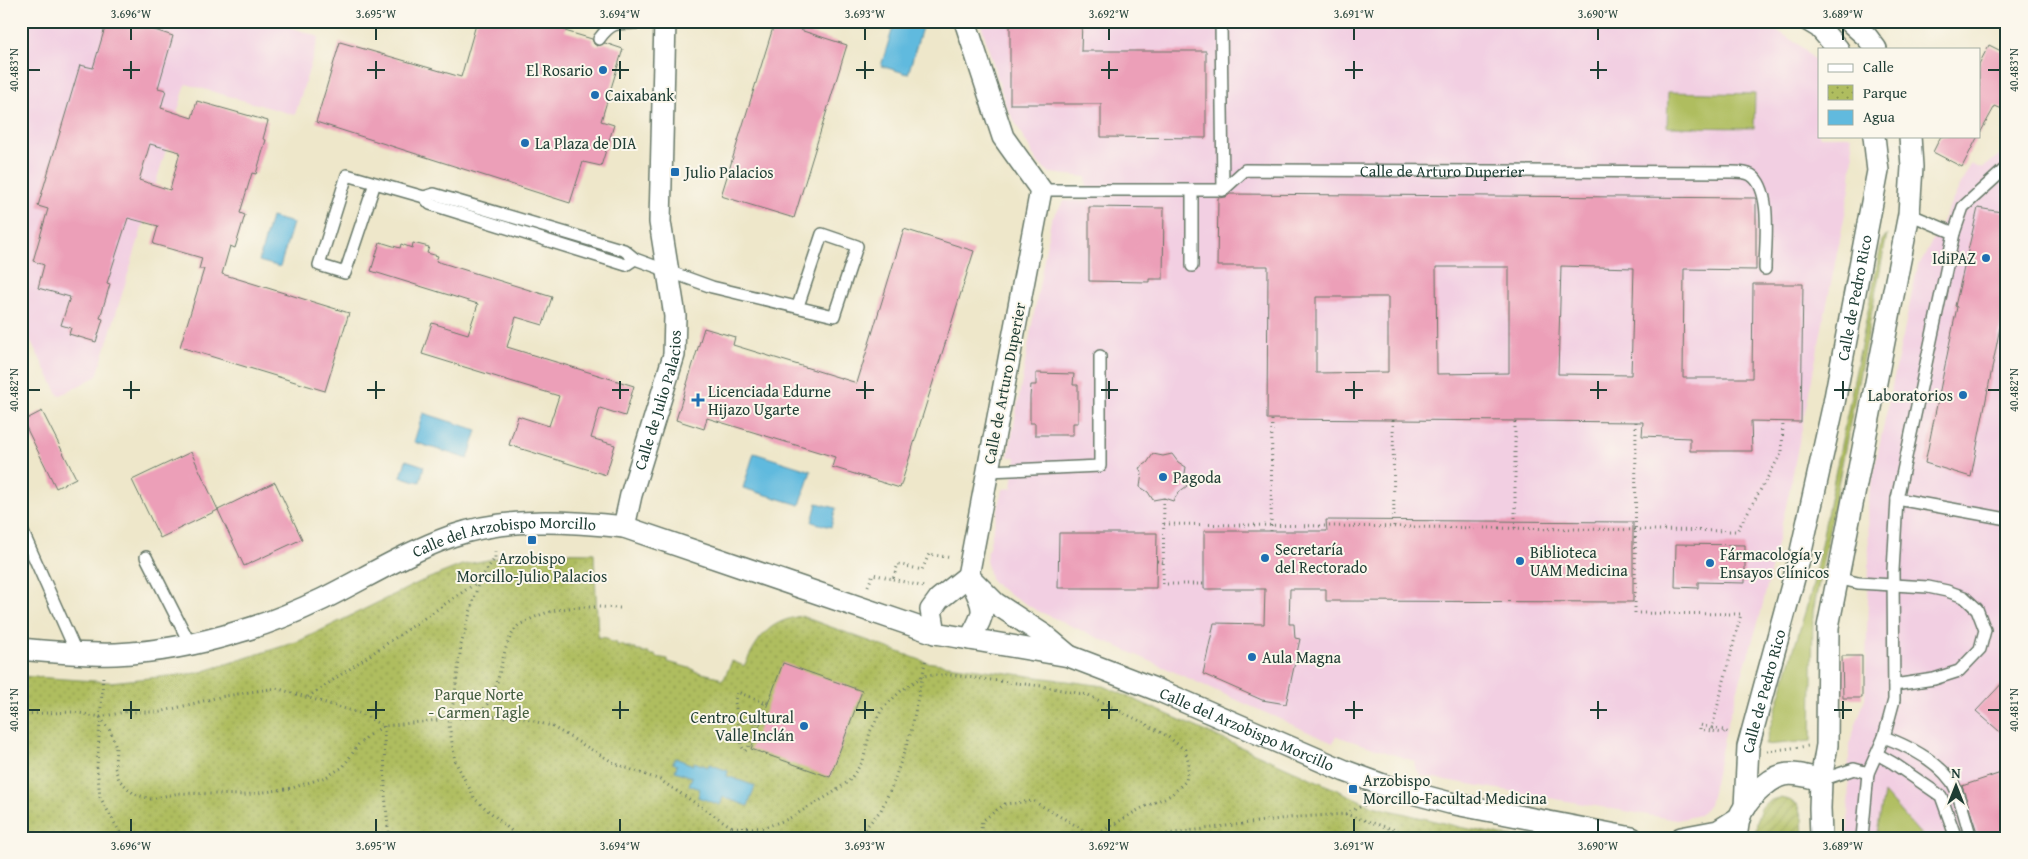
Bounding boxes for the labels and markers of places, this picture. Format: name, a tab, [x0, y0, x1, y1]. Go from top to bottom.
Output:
place label: El Rosario	[526, 58, 593, 82]
marker: El Rosario	[597, 64, 609, 76]
place label: Caixabank	[605, 83, 675, 107]
marker: Caixabank	[589, 89, 601, 101]
place label: La Plaza de DIA	[535, 131, 637, 155]
marker: La Plaza de DIA	[519, 137, 531, 149]
place label: Julio Palacios	[683, 160, 774, 184]
marker: Julio Palacios	[669, 166, 681, 178]
place label: IdiPAZ	[1932, 246, 1976, 270]
marker: IdiPAZ	[1980, 252, 1992, 264]
place label: Licenciada Edurne Hijazo Ugarte	[708, 379, 831, 421]
place label: Laboratorios	[1868, 383, 1953, 407]
marker: Laboratorios	[1957, 389, 1969, 401]
marker: Licenciada Edurne Hijazo Ugarte	[692, 394, 704, 406]
place label: Pagoda	[1173, 465, 1222, 489]
marker: Pagoda	[1157, 471, 1169, 483]
marker: Arzobispo Morcillo-Julio Palacios	[526, 534, 538, 546]
place label: Secretaría del Rectorado	[1275, 537, 1367, 579]
place label: Biblioteca UAM Medicina	[1530, 540, 1628, 582]
place label: Fármacología y Ensayos Clínicos	[1720, 542, 1829, 584]
place label: Arzobispo Morcillo-Julio Palacios	[457, 546, 607, 588]
marker: Secretaría del Rectorado	[1259, 552, 1271, 564]
marker: Biblioteca UAM Medicina	[1514, 555, 1526, 567]
marker: Fármacología y Ensayos Clínicos	[1704, 557, 1716, 569]
place label: Aula Magna	[1262, 645, 1342, 669]
marker: Aula Magna	[1246, 651, 1258, 663]
place label: Centro Cultural Valle Inclán	[690, 705, 795, 747]
marker: Centro Cultural Valle Inclán	[798, 720, 810, 732]
place label: Arzobispo Morcillo-Facultad Medicina	[1363, 768, 1547, 810]
marker: Arzobispo Morcillo-Facultad Medicina	[1347, 783, 1359, 795]

